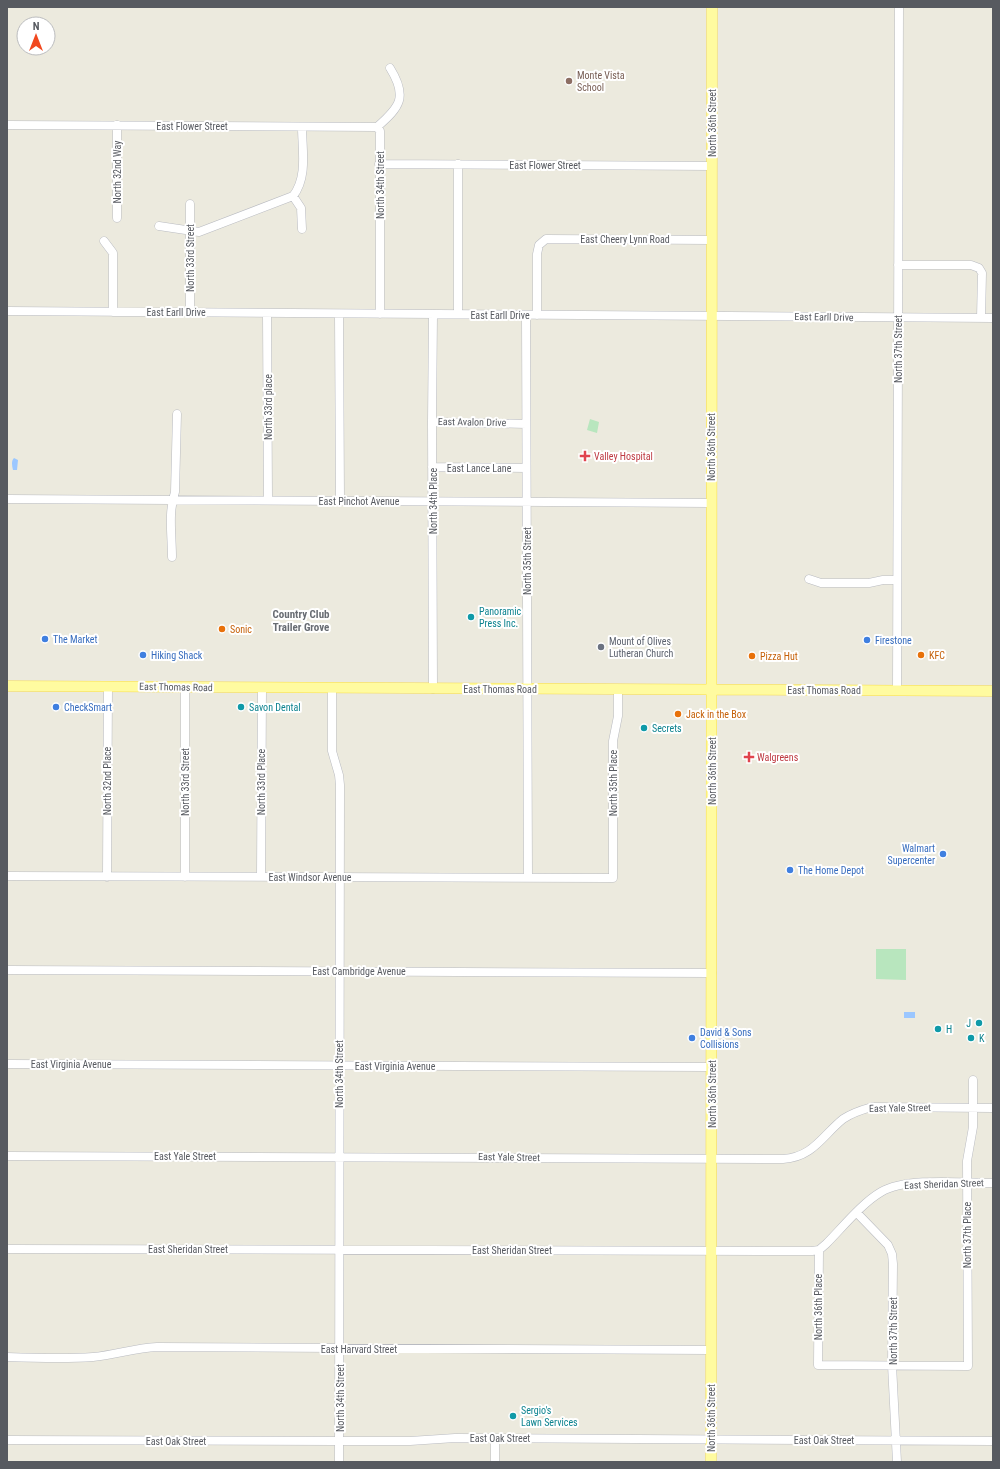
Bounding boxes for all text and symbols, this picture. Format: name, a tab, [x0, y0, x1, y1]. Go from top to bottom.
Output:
north arrow	[16, 16, 56, 56]
text: N	[33, 20, 40, 33]
place label: Monte Vista School	[577, 70, 625, 93]
marker: Monte Vista School	[564, 76, 574, 86]
street label: North 36th Street	[707, 89, 718, 157]
street label: East Flower Street	[156, 121, 228, 132]
street label: North 32nd Way	[112, 141, 123, 203]
street label: North 34th Street	[375, 151, 386, 219]
street label: East Flower Street	[509, 160, 581, 171]
street label: North 33rd Street	[185, 224, 196, 292]
street label: East Cheery Lynn Road	[580, 234, 670, 245]
street label: East Earll Drive	[146, 307, 206, 318]
street label: East Earll Drive	[470, 310, 530, 321]
street label: East Earll Drive	[794, 311, 854, 323]
street label: North 37th Street	[893, 315, 904, 383]
street label: North 33rd place	[263, 374, 274, 440]
street label: North 36th Street	[706, 413, 717, 481]
street label: East Avalon Drive	[438, 416, 507, 428]
marker: Valley Hospital	[579, 450, 591, 462]
place label: Valley Hospital	[594, 451, 653, 462]
street label: East Lance Lane	[447, 463, 512, 474]
street label: North 34th Place	[428, 467, 439, 534]
street label: East Pinchot Avenue	[319, 496, 400, 507]
street label: North 35th Street	[522, 527, 533, 595]
place label: Panoramic Press Inc.	[479, 606, 522, 629]
district label: Country Club Trailer Grove	[272, 608, 330, 634]
marker: Panoramic Press Inc.	[466, 612, 476, 622]
marker: Sonic	[217, 624, 227, 634]
place label: Sonic	[230, 624, 252, 635]
marker: The Market	[40, 634, 50, 644]
place label: The Market	[53, 634, 98, 645]
marker: Firestone	[862, 635, 872, 645]
place label: Firestone	[875, 635, 912, 646]
place label: Mount of Olives Lutheran Church	[609, 636, 674, 659]
marker: Mount of Olives Lutheran Church	[596, 642, 606, 652]
marker: Hiking Shack	[138, 650, 148, 660]
place label: Hiking Shack	[151, 650, 203, 661]
marker: KFC	[916, 650, 926, 660]
place label: KFC	[929, 650, 945, 661]
marker: Pizza Hut	[747, 651, 757, 661]
place label: Pizza Hut	[760, 651, 798, 662]
street label: East Thomas Road	[139, 681, 213, 693]
street label: East Thomas Road	[463, 684, 537, 695]
street label: East Thomas Road	[787, 685, 861, 696]
marker: CheckSmart	[51, 702, 61, 712]
place label: CheckSmart	[64, 702, 112, 713]
marker: Savon Dental	[236, 702, 246, 712]
place label: Savon Dental	[249, 702, 301, 713]
marker: Jack in the Box	[673, 709, 683, 719]
place label: Jack in the Box	[686, 709, 747, 720]
marker: Secrets	[639, 723, 649, 733]
place label: Secrets	[652, 723, 682, 734]
street label: North 36th Street	[707, 737, 718, 805]
street label: North 32nd Place	[102, 746, 113, 815]
street label: North 33rd Street	[180, 748, 191, 816]
street label: North 33rd Place	[256, 748, 267, 815]
street label: North 35th Place	[608, 749, 619, 816]
marker: Walgreens	[744, 752, 754, 762]
place label: Walgreens	[757, 752, 799, 763]
place label: Walmart Supercenter	[888, 843, 935, 866]
marker: Walmart Supercenter	[938, 849, 948, 859]
marker: The Home Depot	[785, 865, 795, 875]
place label: The Home Depot	[798, 865, 864, 876]
street label: East Windsor Avenue	[268, 872, 352, 883]
street label: East Cambridge Avenue	[312, 966, 406, 977]
place label: J	[966, 1018, 971, 1029]
marker: J	[974, 1018, 984, 1028]
marker: H	[933, 1024, 943, 1034]
place label: H	[946, 1024, 952, 1035]
place label: David & Sons Collisions	[700, 1027, 752, 1050]
marker: David & Sons Collisions	[687, 1033, 697, 1043]
marker: K	[966, 1033, 976, 1043]
place label: K	[979, 1033, 985, 1044]
street label: North 34th Street	[334, 1040, 345, 1108]
street label: East Virginia Avenue	[31, 1059, 112, 1070]
street label: North 36th Street	[707, 1060, 718, 1128]
street label: East Virginia Avenue	[355, 1061, 436, 1072]
street label: East Yale Street	[869, 1102, 931, 1114]
street label: East Yale Street	[154, 1151, 216, 1162]
street label: East Yale Street	[478, 1151, 540, 1163]
street label: East Sheridan Street	[904, 1177, 984, 1191]
street label: North 37th Place	[962, 1201, 973, 1268]
street label: East Sheridan Street	[148, 1244, 228, 1255]
street label: East Sheridan Street	[472, 1245, 552, 1256]
street label: North 36th Place	[813, 1273, 824, 1340]
street label: North 37th Street	[888, 1297, 899, 1365]
street label: East Harvard Street	[321, 1344, 397, 1355]
street label: North 34th Street	[335, 1364, 346, 1432]
street label: North 36th Street	[706, 1384, 717, 1452]
place label: Sergio's Lawn Services	[521, 1405, 578, 1428]
marker: Sergio's Lawn Services	[508, 1411, 518, 1421]
street label: East Oak Street	[470, 1433, 530, 1444]
street label: East Oak Street	[794, 1435, 854, 1446]
street label: East Oak Street	[146, 1436, 206, 1447]

